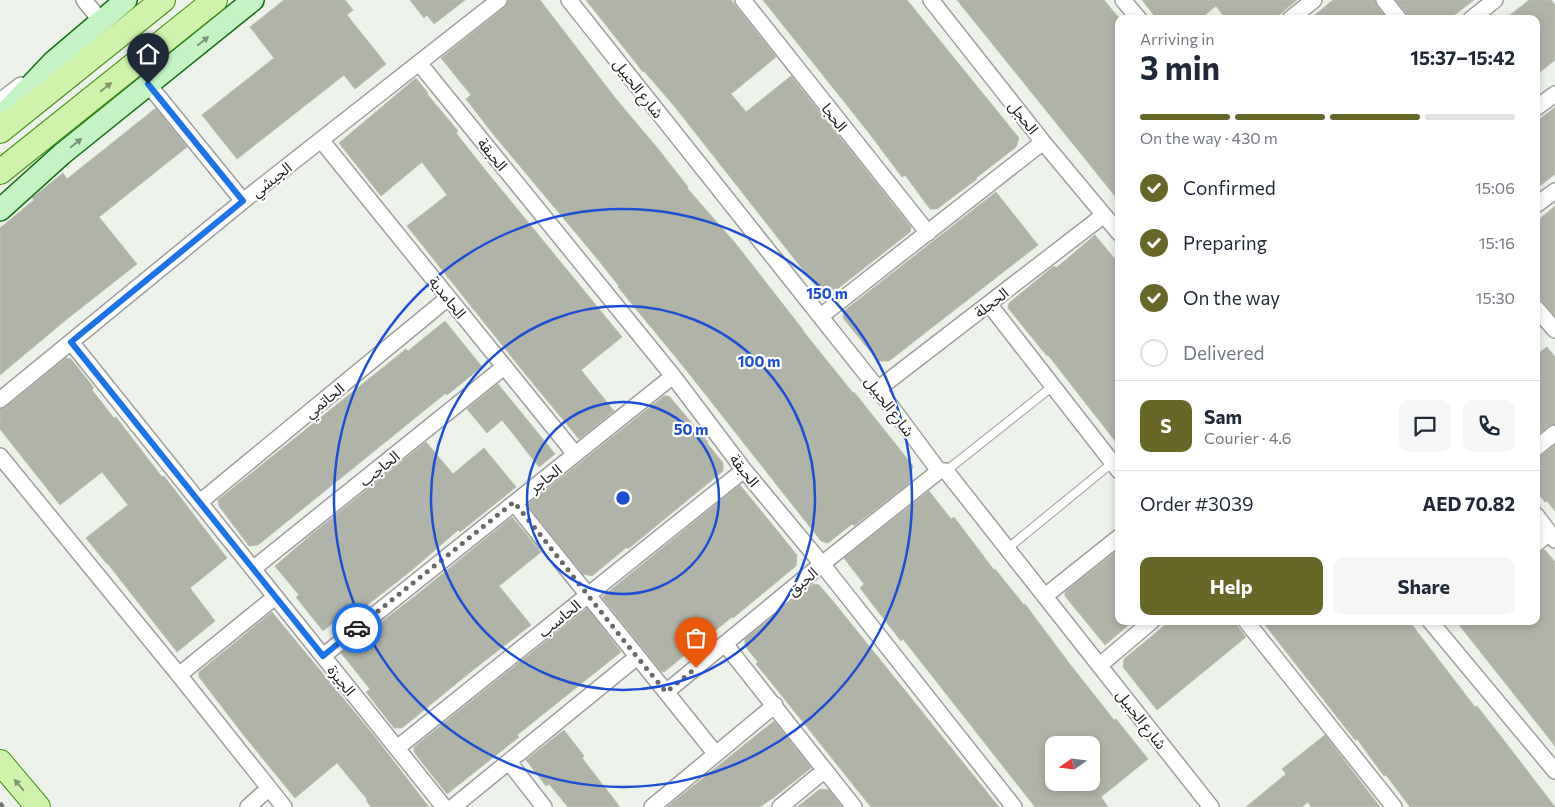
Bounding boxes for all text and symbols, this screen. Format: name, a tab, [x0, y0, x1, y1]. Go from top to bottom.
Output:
text: Arriving in	[1140, 29, 1214, 48]
pin	[127, 33, 169, 84]
one-way arrow	[196, 35, 209, 46]
icon: home	[134, 40, 162, 68]
text: 15:37–15:42	[1410, 46, 1515, 69]
text: 3 min	[1140, 47, 1220, 87]
street label: شارع الحبيل	[607, 55, 668, 124]
one-way arrow	[99, 82, 112, 93]
street label: الحجل	[1005, 97, 1043, 138]
street label: الحجا	[818, 99, 852, 135]
text: On the way · 430 m	[1140, 128, 1278, 147]
street label: الحبقة	[474, 134, 512, 174]
one-way arrow	[70, 138, 82, 149]
street label: الجيشي	[247, 158, 297, 203]
icon: check	[1140, 174, 1168, 202]
text: Confirmed	[1183, 176, 1276, 199]
text: 15:06	[1475, 178, 1515, 197]
icon: check	[1140, 229, 1168, 257]
text: Preparing	[1183, 231, 1267, 254]
text: 15:16	[1479, 233, 1515, 252]
street label: الحامدية	[426, 272, 470, 322]
street label: الحجلة	[970, 283, 1012, 321]
text: 150 m	[806, 284, 848, 302]
icon: check	[1140, 284, 1168, 312]
text: On the way	[1183, 286, 1280, 309]
text: 15:30	[1476, 288, 1515, 307]
text: Delivered	[1183, 341, 1264, 364]
text: 100 m	[738, 352, 780, 370]
street label: شارع الحبيل	[858, 372, 919, 442]
street label: الحاتمي	[301, 379, 350, 424]
button: chat	[1399, 400, 1451, 452]
button: phone	[1463, 400, 1515, 452]
text: Sam	[1204, 405, 1242, 428]
text: S	[1160, 414, 1172, 437]
text: 50 m	[674, 420, 708, 438]
text: Courier · 4.6	[1204, 428, 1291, 447]
street label: الحاجب	[355, 446, 403, 490]
street label: الحبقة	[727, 450, 763, 490]
street label: الحاجر	[524, 460, 565, 498]
centre of rings	[614, 489, 632, 507]
text: Order #3039	[1140, 492, 1254, 515]
text: AED 70.82	[1423, 492, 1515, 515]
button: Help	[1140, 557, 1323, 615]
button: Share	[1333, 557, 1515, 615]
street label: الحبق	[783, 563, 822, 600]
street label: الحاسب	[534, 595, 584, 641]
courier	[332, 603, 382, 653]
icon: car	[343, 614, 371, 642]
pin	[675, 617, 717, 668]
icon: bag	[682, 624, 710, 652]
street label: الجيزة	[324, 661, 360, 700]
street label: شارع الحبيل	[1110, 686, 1171, 755]
north arrow	[1045, 736, 1100, 791]
map controls	[1045, 736, 1100, 791]
one-way arrow	[13, 779, 25, 791]

